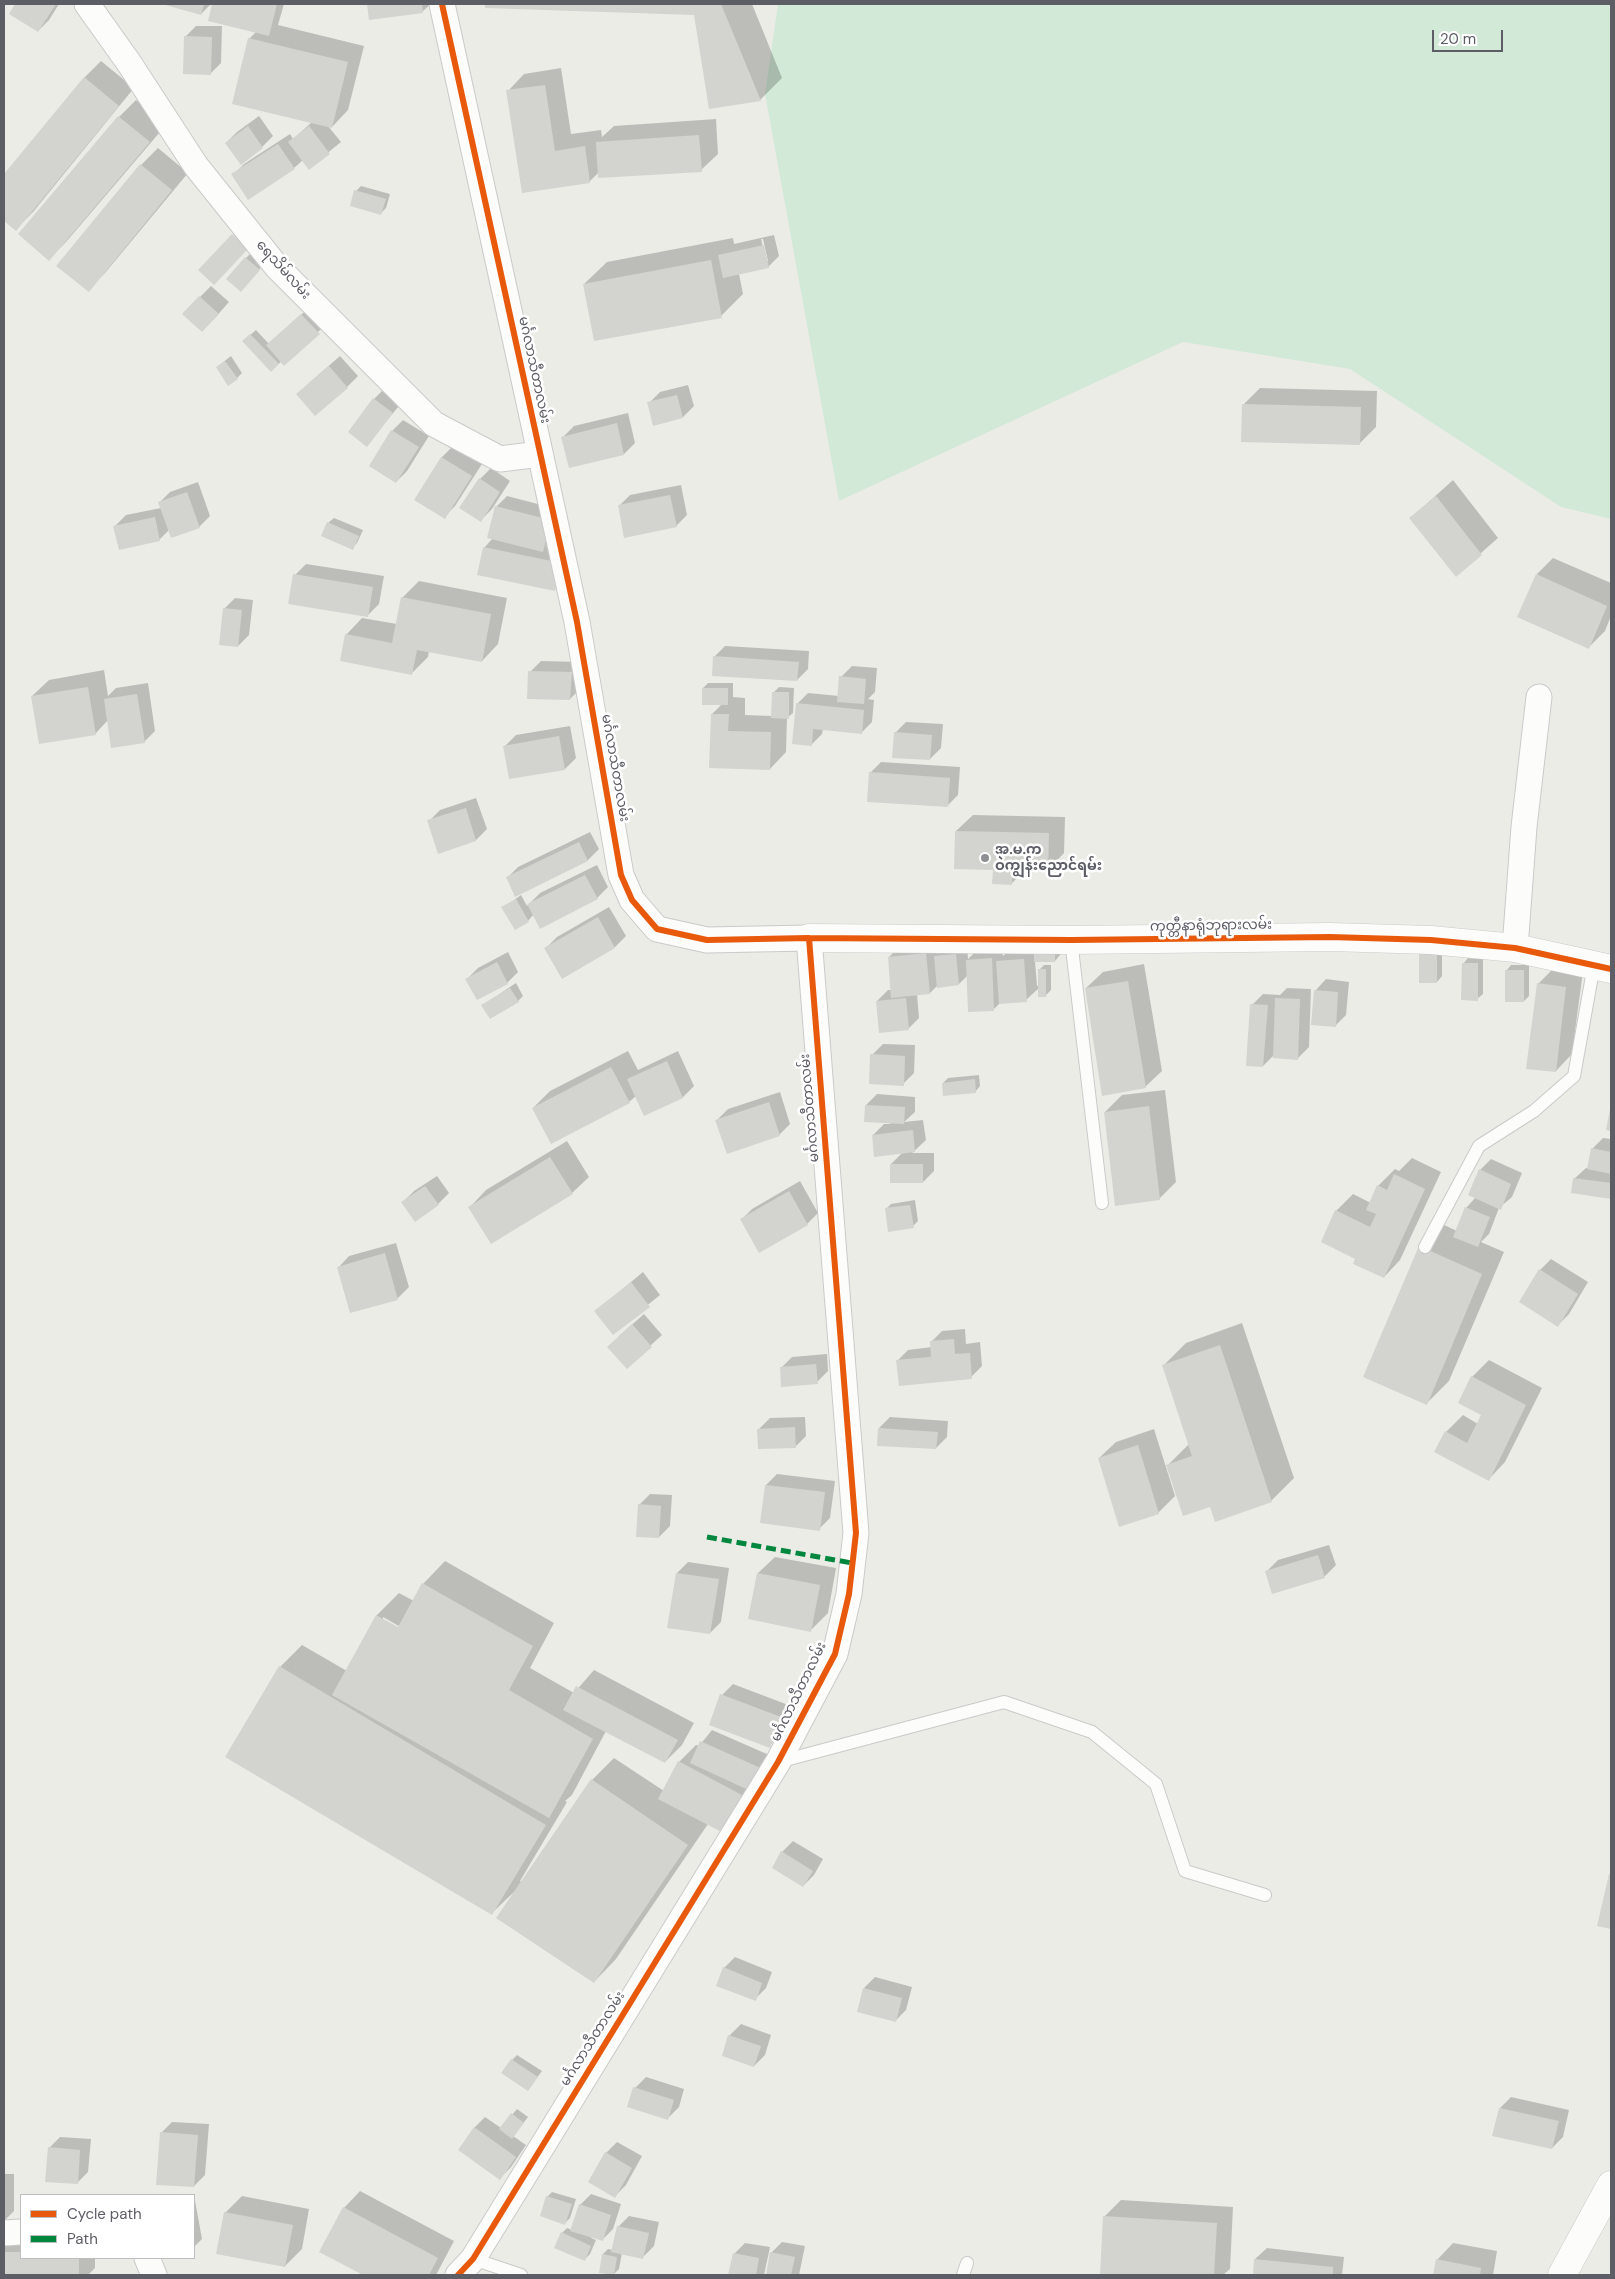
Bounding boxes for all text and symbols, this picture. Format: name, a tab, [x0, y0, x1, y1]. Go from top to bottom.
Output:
scale bar	[1435, 20, 1506, 52]
text: 20 m	[1440, 29, 1476, 49]
street label: ရေသိမ်လမ်း	[252, 237, 314, 303]
street label: မင်္ဂလာသီတာလမ်း	[514, 315, 554, 425]
street label: မင်္ဂလာသီတာလမ်း	[597, 713, 633, 823]
place label: အ.မ.က ဝဲကျွန်းညောင်ရမ်း	[995, 842, 1102, 874]
marker: အ.မ.က ဝဲကျွန်းညောင်ရမ်း	[979, 852, 991, 864]
street label: ကုတ္တီနာရုံဘုရားလမ်း	[1150, 917, 1272, 935]
street label: မင်္ဂလာသီတာလမ်း	[797, 1053, 823, 1163]
street label: မင်္ဂလာသီတာလမ်း	[768, 1639, 830, 1745]
street label: မင်္ဂလာသီတာလမ်း	[557, 1988, 629, 2090]
legend	[20, 2194, 195, 2259]
text: Cycle path	[67, 2204, 142, 2224]
text: Path	[67, 2229, 98, 2249]

